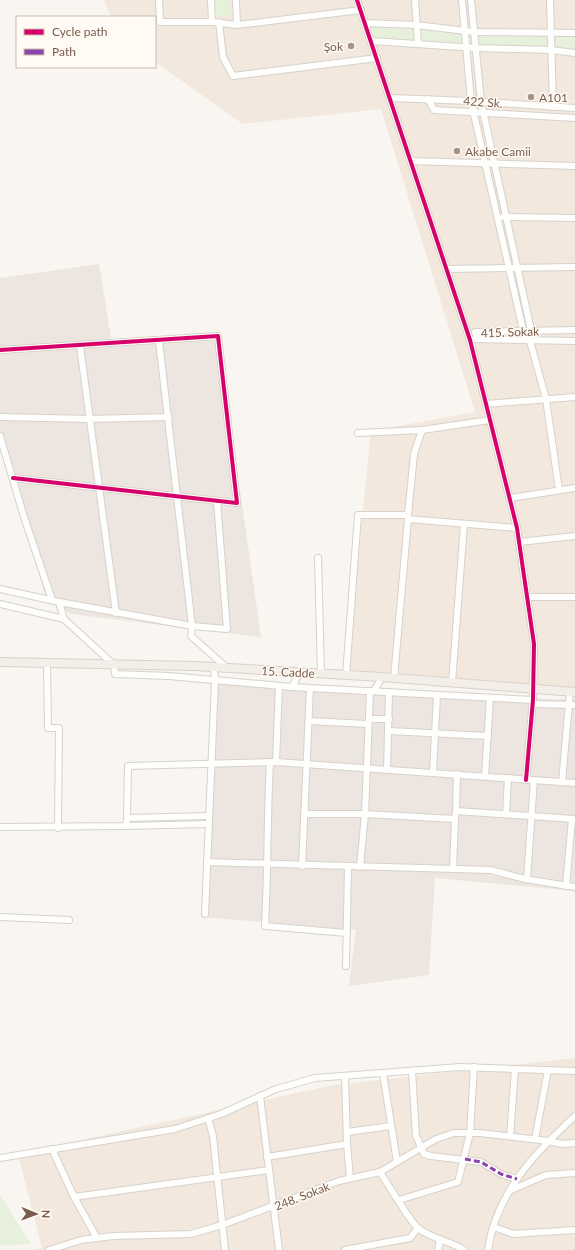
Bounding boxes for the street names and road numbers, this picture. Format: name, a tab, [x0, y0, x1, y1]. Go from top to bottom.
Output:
street label: 422 Sk.	[463, 93, 503, 111]
street label: 415. Sokak	[481, 323, 540, 341]
street label: 15. Cadde	[261, 663, 315, 681]
street label: 248. Sokak	[272, 1178, 333, 1213]

